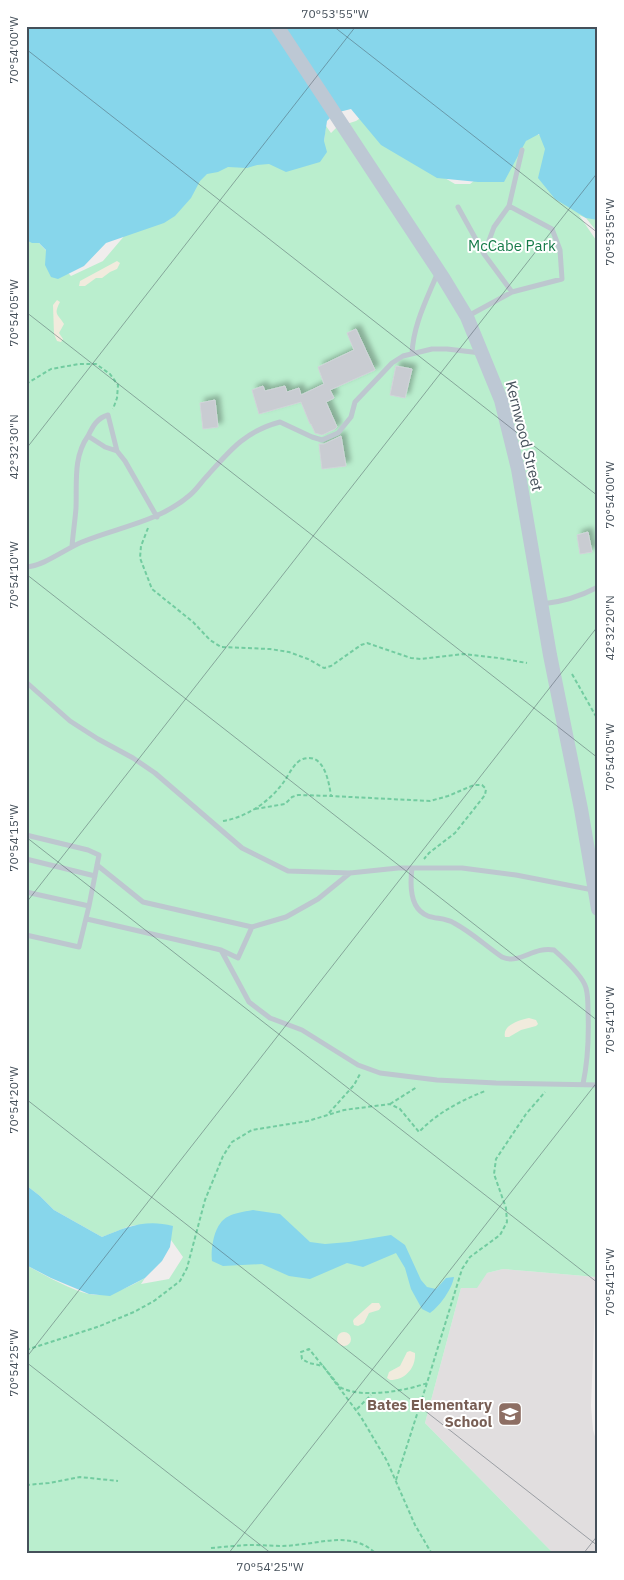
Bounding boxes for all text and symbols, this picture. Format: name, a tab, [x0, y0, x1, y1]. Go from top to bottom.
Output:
text: 70°53'55"W	[301, 6, 369, 21]
text: 70°54'00"W	[6, 16, 21, 84]
text: 70°53'55"W	[602, 198, 617, 266]
park label: McCabe Park	[468, 236, 556, 255]
text: 70°54'05"W	[6, 279, 21, 347]
street label: Kernwood Street	[502, 379, 547, 493]
text: 42°32'30"N	[6, 414, 21, 480]
text: 70°54'00"W	[602, 461, 617, 529]
text: 70°54'10"W	[6, 541, 21, 609]
text: 42°32'20"N	[602, 595, 617, 661]
text: 70°54'05"W	[602, 723, 617, 791]
text: 70°54'15"W	[6, 804, 21, 872]
text: 70°54'10"W	[602, 986, 617, 1054]
text: 70°54'20"W	[6, 1066, 21, 1134]
text: 70°54'15"W	[602, 1248, 617, 1316]
text: 70°54'25"W	[6, 1329, 21, 1397]
place label: Bates Elementary School	[367, 1395, 492, 1431]
school or university icon: Bates Elementary School	[497, 1401, 523, 1427]
text: 70°54'25"W	[236, 1559, 304, 1574]

